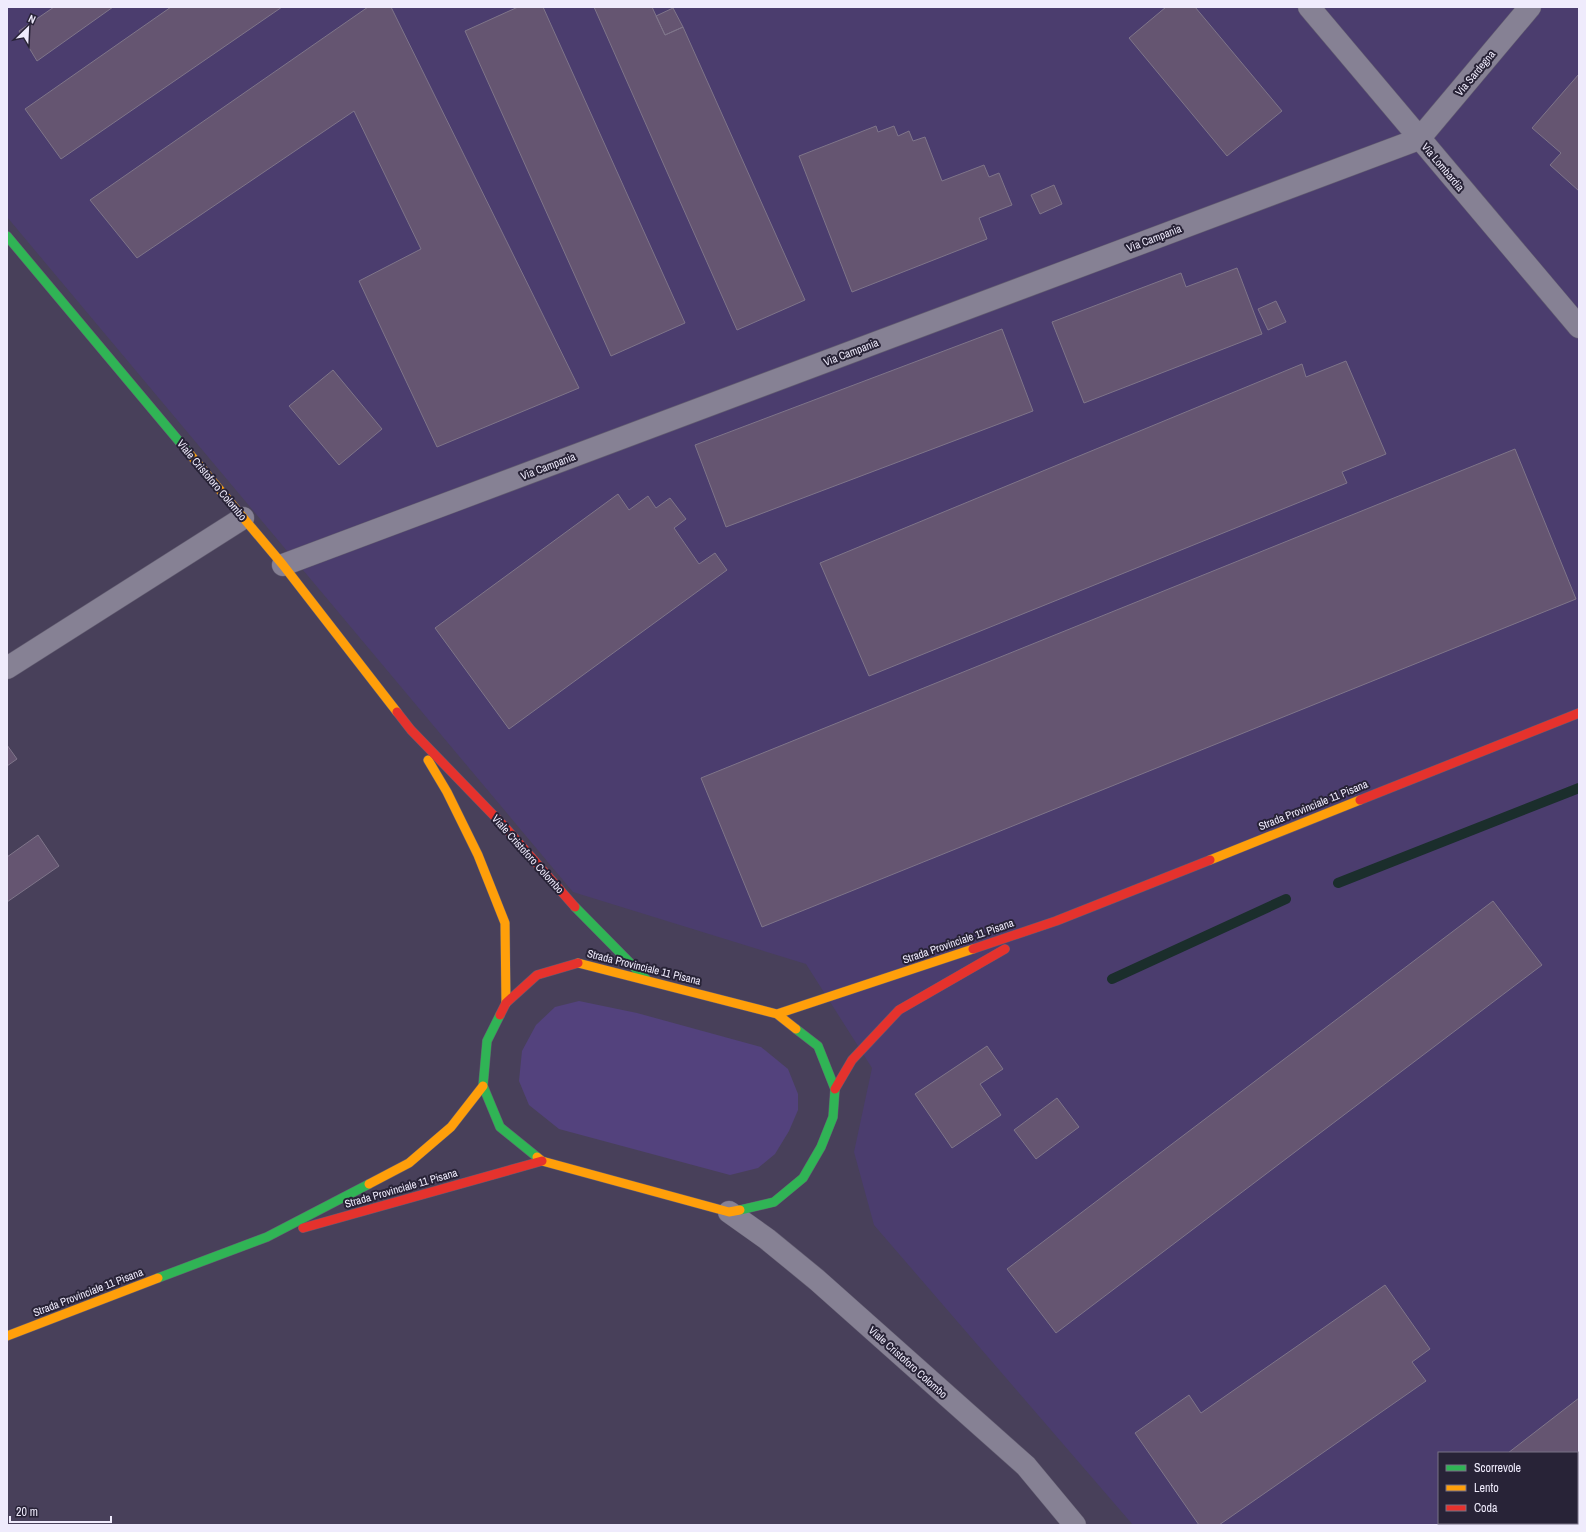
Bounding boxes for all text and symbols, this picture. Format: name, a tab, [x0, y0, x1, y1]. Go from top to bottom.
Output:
north arrow	[8, 8, 48, 48]
text: N	[26, 11, 38, 27]
street label: Via Sardegna	[1452, 47, 1498, 99]
street label: Via Lombardia	[1419, 140, 1467, 194]
street label: Via Campania	[1125, 221, 1183, 255]
street label: Via Campania	[822, 335, 880, 369]
street label: Viale Cristoforo Colombo	[174, 437, 250, 523]
street label: Via Campania	[519, 449, 577, 483]
street label: Strada Provinciale 11 Pisana	[1256, 777, 1370, 833]
street label: Viale Cristoforo Colombo	[489, 812, 567, 896]
street label: Strada Provinciale 11 Pisana	[901, 915, 1015, 967]
street label: Strada Provinciale 11 Pisana	[586, 946, 702, 988]
street label: Strada Provinciale 11 Pisana	[343, 1165, 459, 1211]
street label: Strada Provinciale 11 Pisana	[31, 1265, 145, 1319]
street label: Viale Cristoforo Colombo	[866, 1323, 950, 1401]
legend	[1438, 1452, 1578, 1524]
text: Scorrevole	[1474, 1460, 1521, 1476]
text: Lento	[1474, 1480, 1499, 1496]
scale bar	[10, 1498, 111, 1524]
text: Coda	[1474, 1500, 1498, 1516]
text: 20 m	[16, 1504, 38, 1520]

